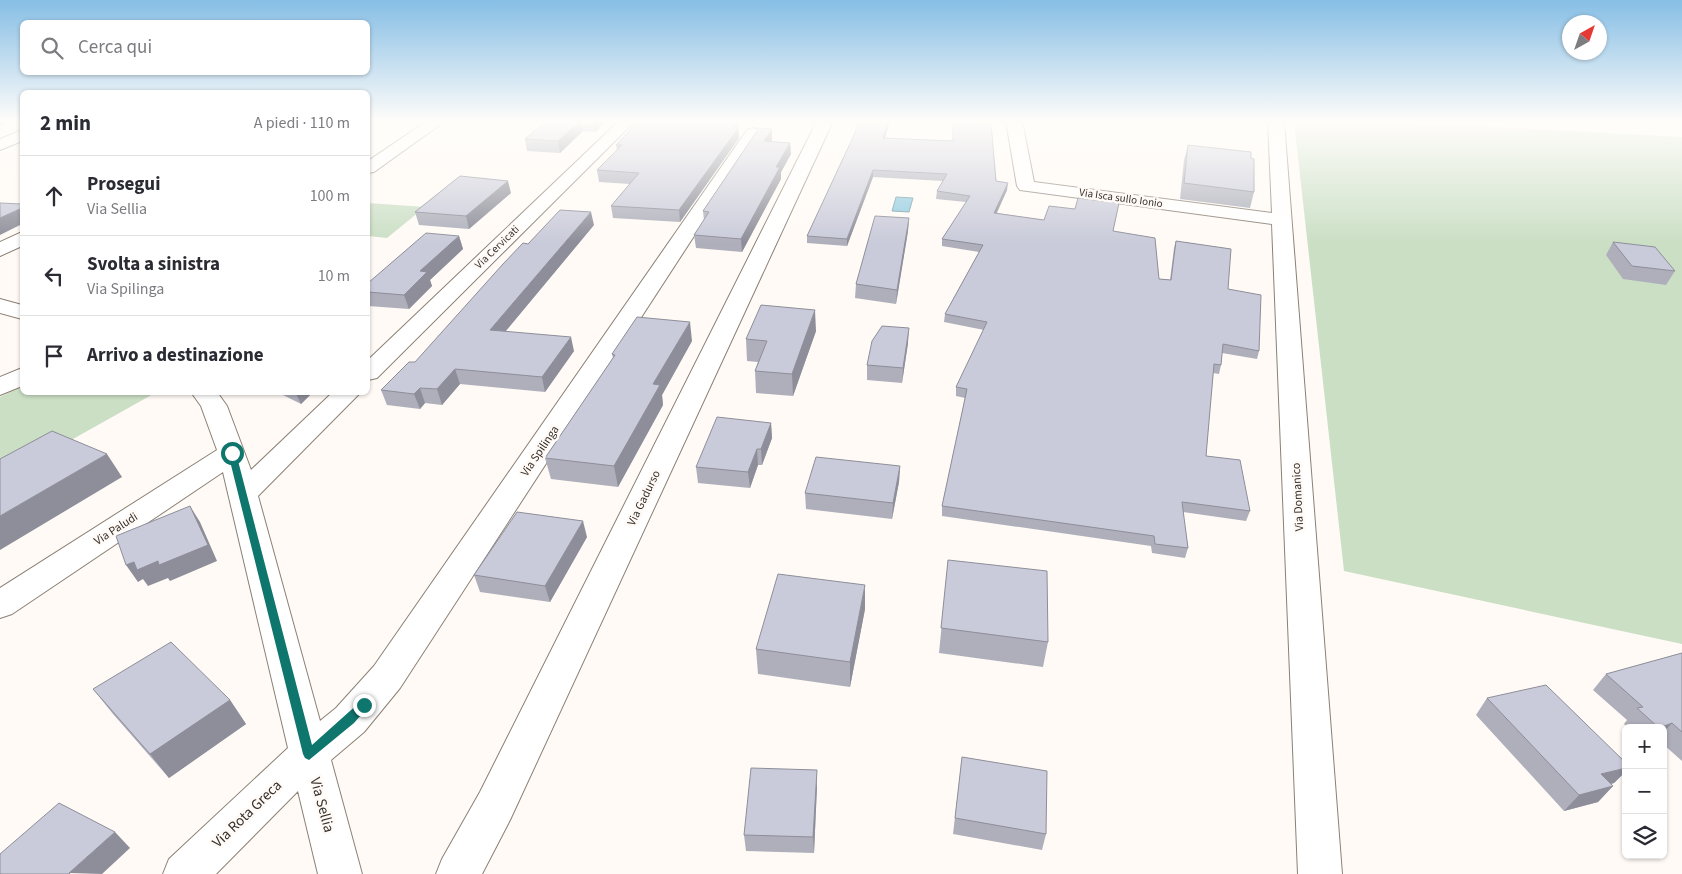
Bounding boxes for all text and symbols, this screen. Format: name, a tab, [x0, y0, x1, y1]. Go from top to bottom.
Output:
north arrow	[1562, 15, 1607, 60]
search box	[20, 20, 370, 75]
icon: search	[38, 34, 66, 62]
text: Cerca qui	[78, 34, 152, 61]
text: 2 min	[40, 108, 91, 138]
text: A piedi · 110 m	[254, 112, 350, 134]
text: Prosegui	[87, 171, 160, 198]
icon: ahead	[40, 182, 68, 210]
text: 100 m	[310, 185, 350, 207]
street label: Via Isca sullo Ionio	[1078, 185, 1164, 211]
text: Via Sellia	[87, 198, 147, 220]
street label: Via Cervicati	[471, 222, 523, 272]
text: Svolta a sinistra	[87, 251, 220, 278]
icon: left	[40, 262, 68, 290]
text: 10 m	[318, 265, 350, 287]
text: Via Spilinga	[87, 278, 164, 300]
icon: arrive	[40, 342, 68, 370]
text: Arrivo a destinazione	[87, 342, 264, 369]
street label: Via Spilinga	[517, 422, 563, 480]
route start	[221, 442, 244, 465]
street label: Via Domanico	[1288, 462, 1308, 532]
street label: Via Gadurso	[623, 467, 665, 529]
street label: Via Paludi	[91, 508, 141, 550]
route end	[353, 694, 376, 717]
map controls	[1622, 724, 1667, 859]
button: +	[1622, 724, 1667, 769]
button: −	[1622, 769, 1667, 814]
street label: Via Rota Greca	[207, 775, 287, 853]
street label: Via Sellia	[305, 775, 339, 835]
button: layers	[1622, 814, 1667, 859]

